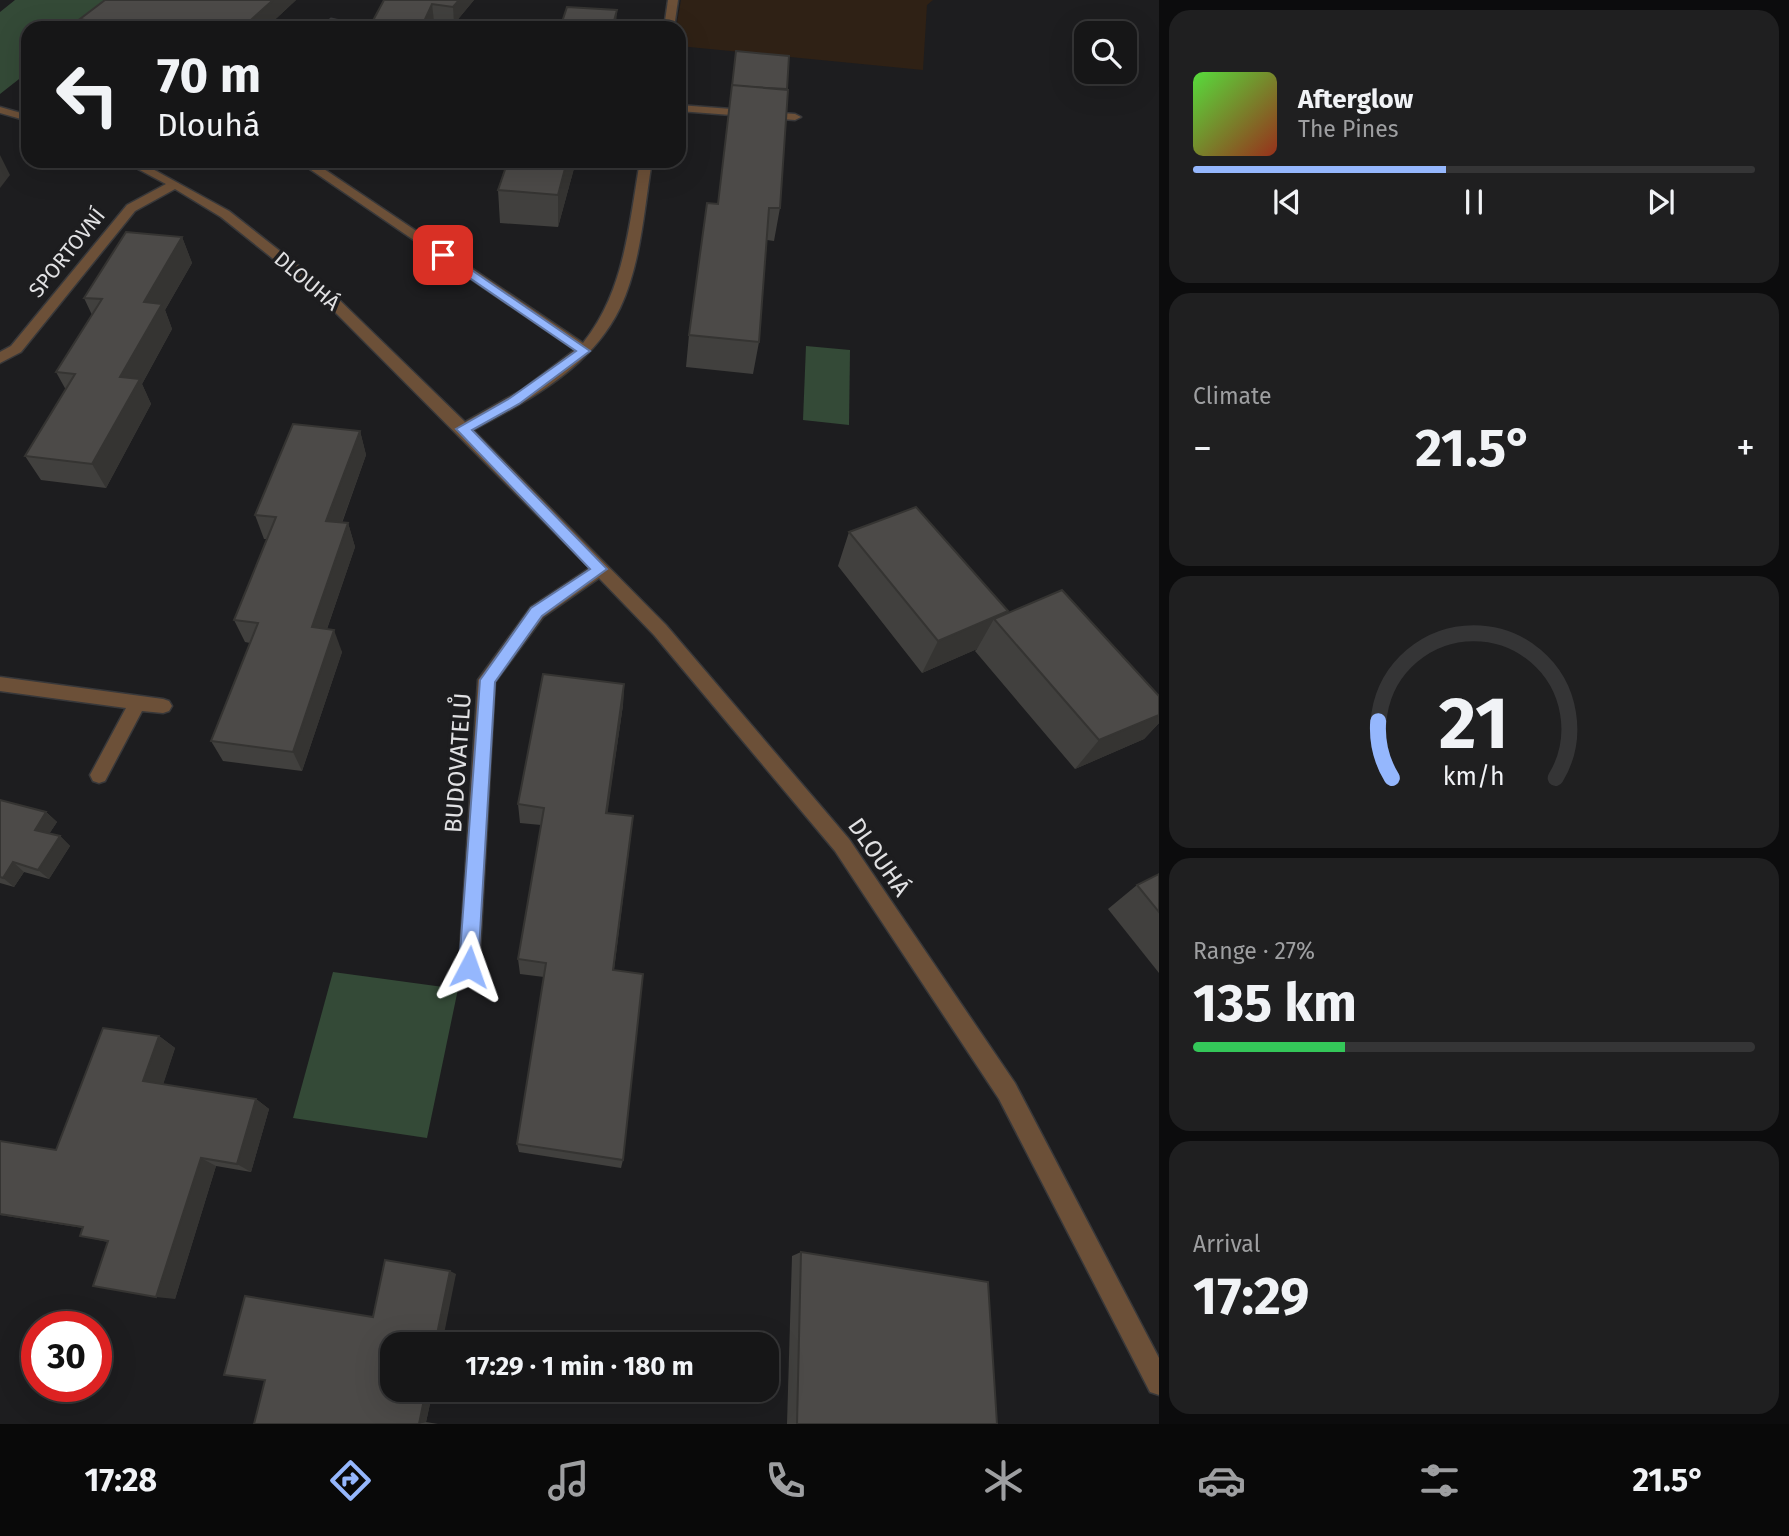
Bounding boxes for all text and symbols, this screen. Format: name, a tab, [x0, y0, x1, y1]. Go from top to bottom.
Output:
map controls	[1074, 21, 1137, 84]
button: search	[1074, 21, 1137, 84]
text: 70 m	[157, 46, 261, 105]
icon: left	[42, 49, 133, 140]
text: Afterglow	[1298, 84, 1413, 115]
text: Dlouhá	[157, 106, 260, 144]
text: The Pines	[1298, 115, 1399, 143]
icon: previous	[1268, 183, 1306, 221]
icon: pause	[1455, 183, 1493, 221]
icon: next	[1642, 183, 1680, 221]
street label: SPORTOVNÍ	[23, 203, 111, 303]
pin	[413, 225, 473, 285]
icon: arrive	[424, 236, 462, 274]
street label: DLOUHÁ	[269, 246, 345, 316]
text: Climate	[1193, 382, 1272, 410]
text: 21.5°	[1415, 417, 1533, 480]
text: −	[1193, 425, 1212, 471]
text: +	[1736, 425, 1755, 471]
text: 21	[1439, 680, 1509, 767]
street label: BUDOVATELŮ	[438, 692, 477, 834]
text: km/h	[1443, 762, 1505, 792]
street label: DLOUHÁ	[842, 812, 917, 902]
position arrow	[432, 930, 506, 1004]
text: Range · 27%	[1193, 937, 1315, 965]
text: 135 km	[1193, 972, 1357, 1035]
text: Arrival	[1193, 1230, 1260, 1258]
text: 17:29	[1193, 1265, 1309, 1328]
speed limit sign: 30	[21, 1311, 112, 1402]
text: 17:29 · 1 min · 180 m	[465, 1351, 694, 1382]
icon: directions	[326, 1456, 375, 1505]
icon: music	[544, 1456, 593, 1505]
icon: phone	[761, 1456, 810, 1505]
icon: climate	[979, 1456, 1028, 1505]
icon: car	[1197, 1456, 1246, 1505]
icon: filters	[1415, 1456, 1464, 1505]
text: 17:28	[84, 1461, 157, 1499]
text: 21.5°	[1632, 1461, 1705, 1499]

